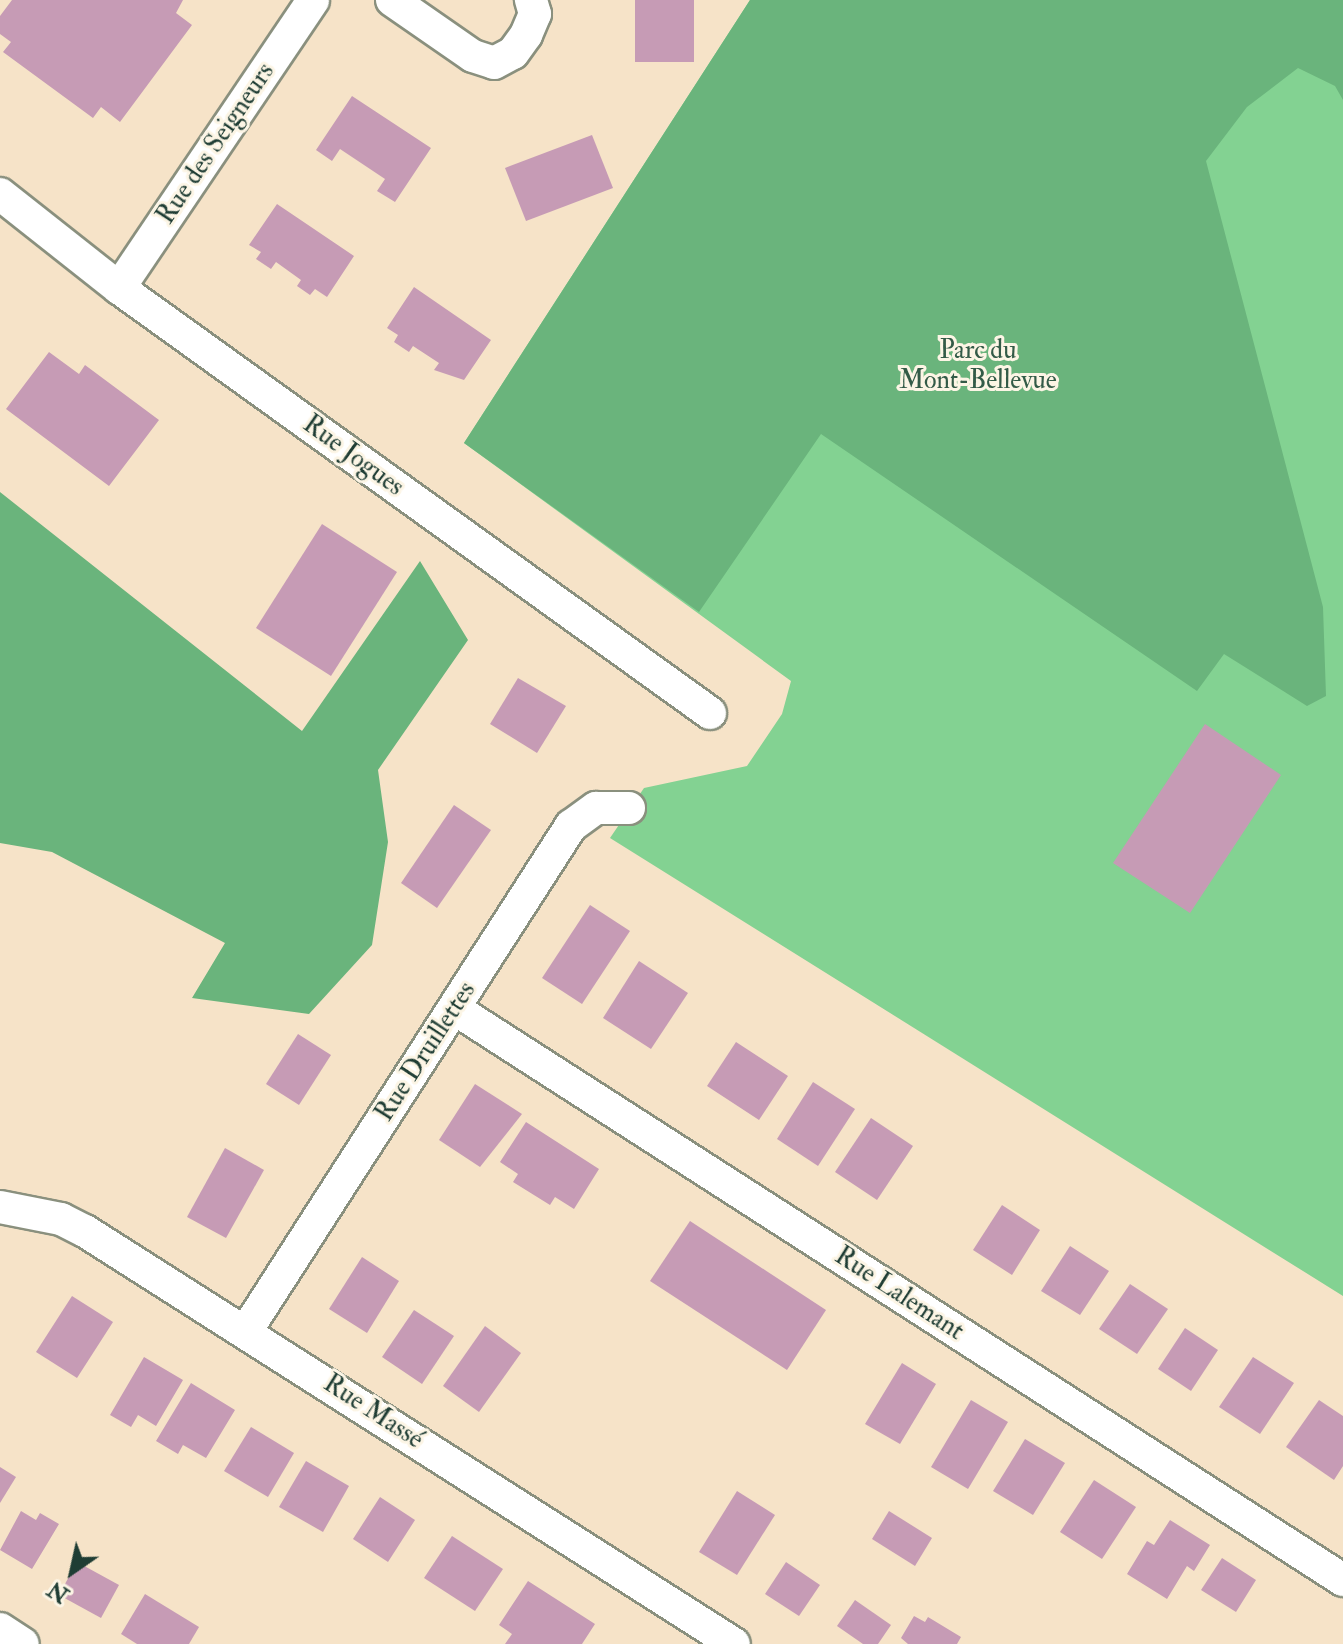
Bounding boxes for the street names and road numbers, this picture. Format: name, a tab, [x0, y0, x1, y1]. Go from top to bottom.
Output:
street label: Rue des Seigneurs	[151, 58, 281, 230]
street label: Rue Jogues	[297, 409, 409, 503]
street label: Rue Druillettes	[369, 976, 483, 1128]
street label: Rue Lalemant	[829, 1241, 969, 1347]
street label: Rue Massé	[317, 1368, 429, 1456]

